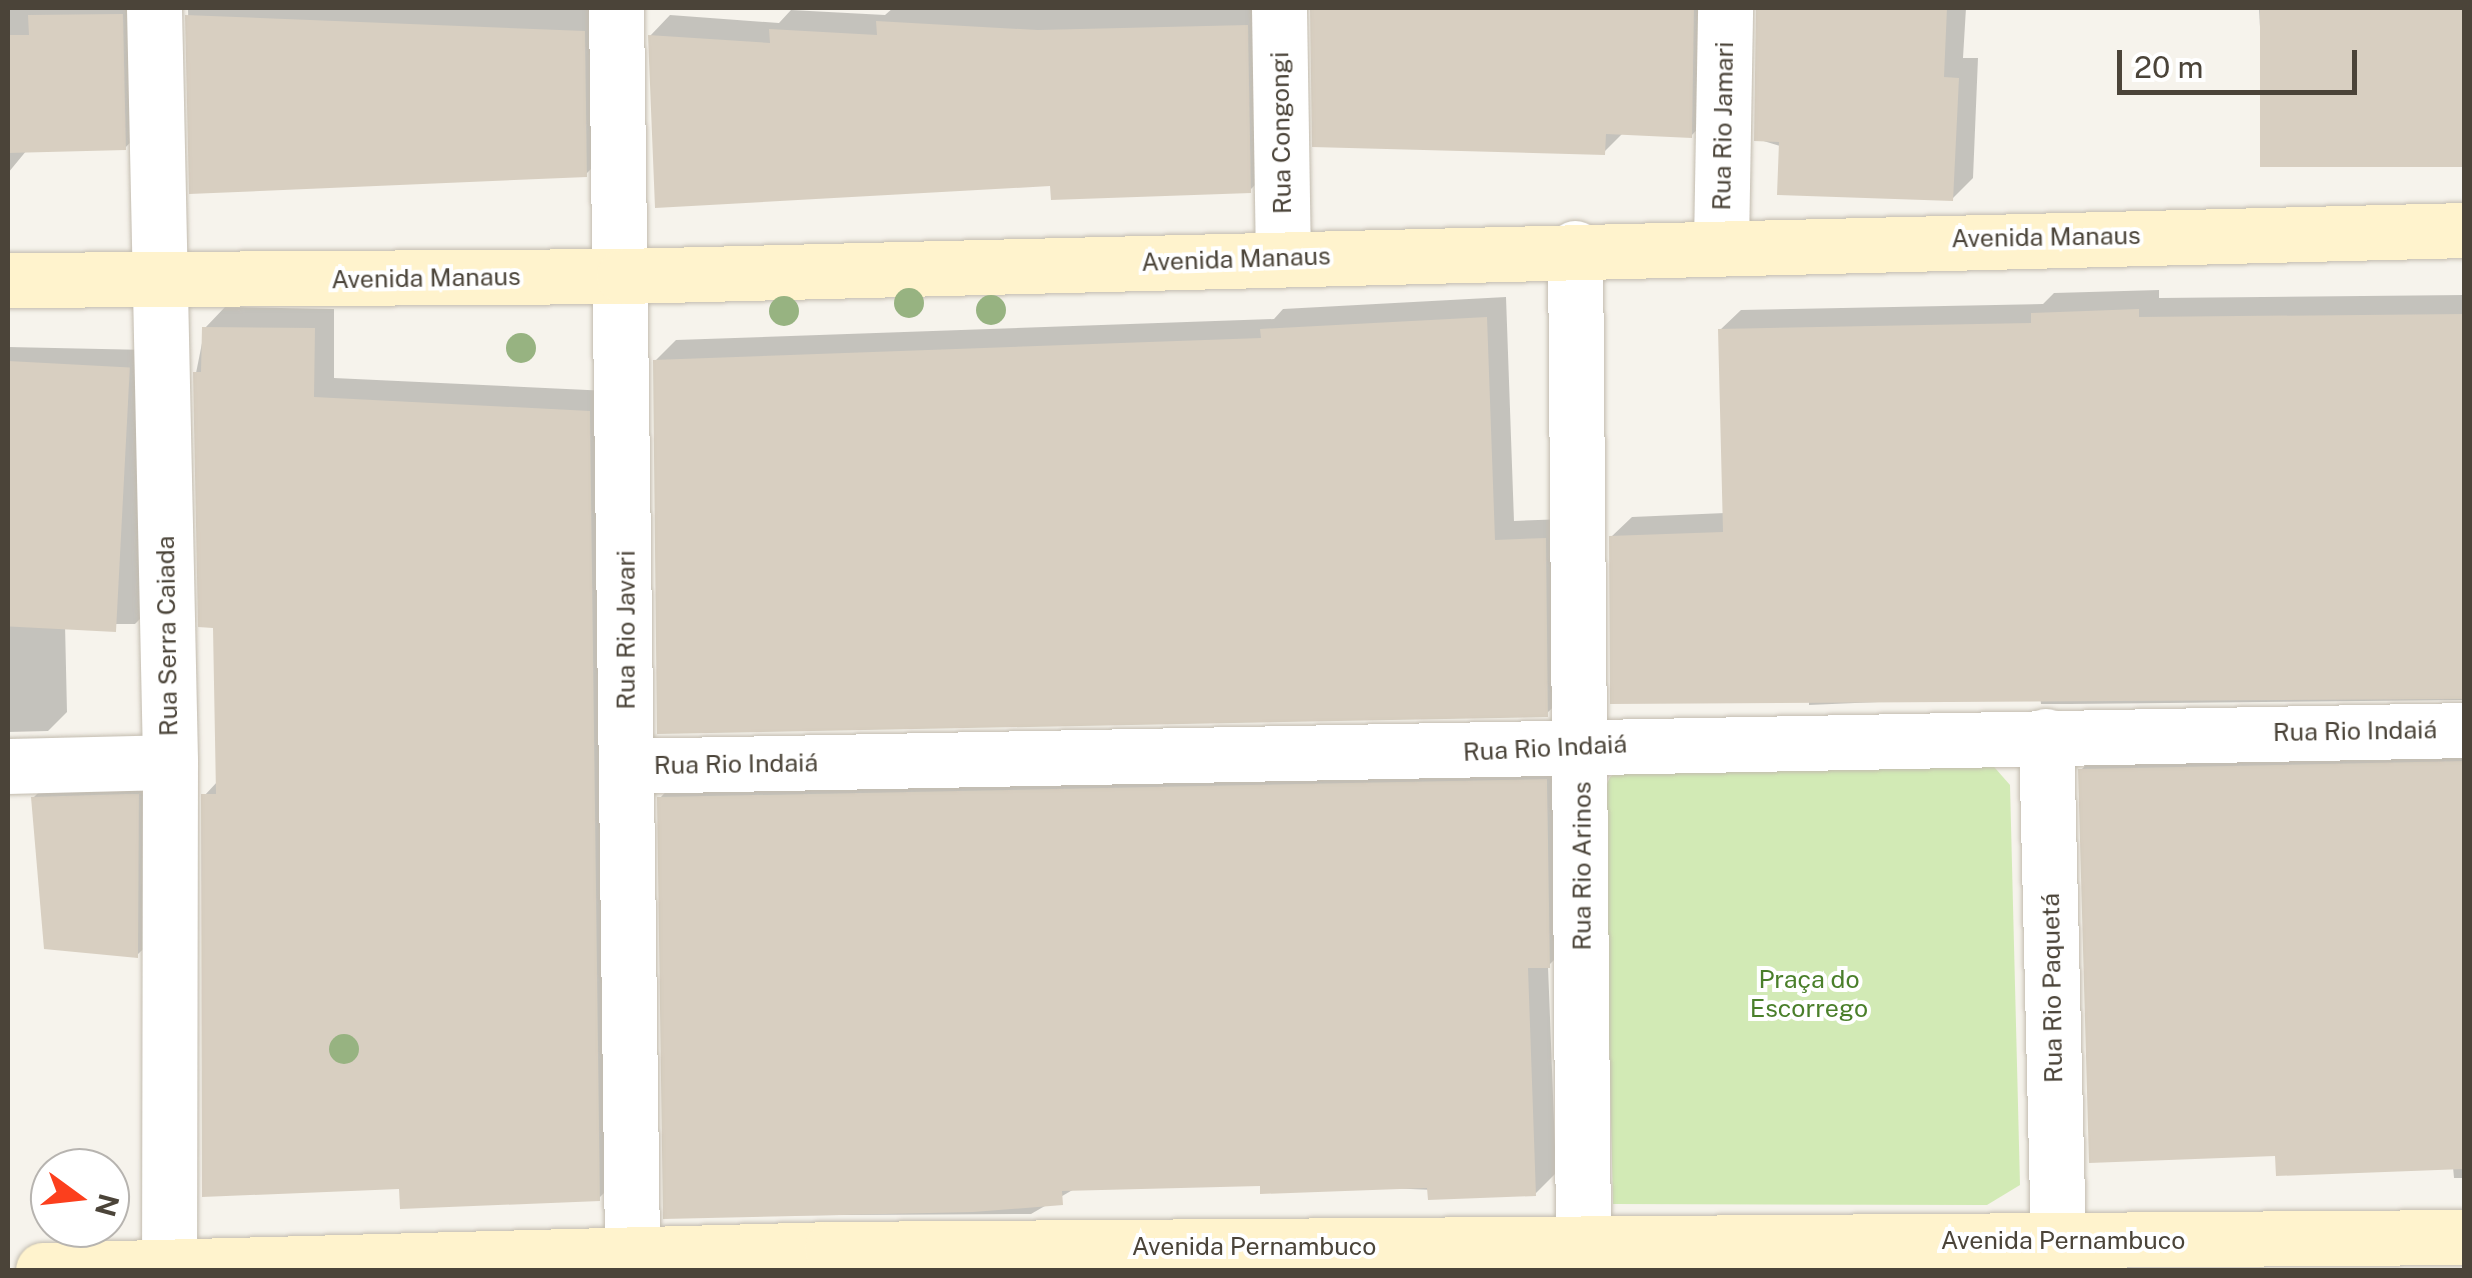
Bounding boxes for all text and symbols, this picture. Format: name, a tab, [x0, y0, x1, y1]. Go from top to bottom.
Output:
scale bar	[2122, 30, 2362, 92]
street label: Rua Rio Jamari	[1707, 41, 1739, 211]
text: 20 m	[2134, 49, 2203, 85]
street label: Rua Congongi	[1265, 52, 1297, 214]
street label: Avenida Manaus	[1951, 220, 2141, 254]
street label: Avenida Manaus	[1141, 241, 1331, 277]
street label: Avenida Manaus	[331, 261, 521, 295]
street label: Rua Serra Caiada	[150, 535, 184, 737]
street label: Rua Rio Javari	[611, 550, 641, 710]
street label: Rua Rio Indaiá	[2272, 715, 2438, 747]
street label: Rua Rio Indaiá	[1462, 729, 1628, 767]
street label: Rua Rio Indaiá	[653, 748, 819, 780]
street label: Rua Rio Arinos	[1567, 781, 1597, 951]
street label: Rua Rio Paquetá	[2035, 893, 2069, 1083]
park label: Praça do Escorrego	[1750, 965, 1868, 1024]
north arrow	[30, 1148, 130, 1248]
text: N	[89, 1191, 126, 1220]
street label: Avenida Pernambuco	[1941, 1225, 2185, 1255]
street label: Avenida Pernambuco	[1132, 1231, 1376, 1261]

